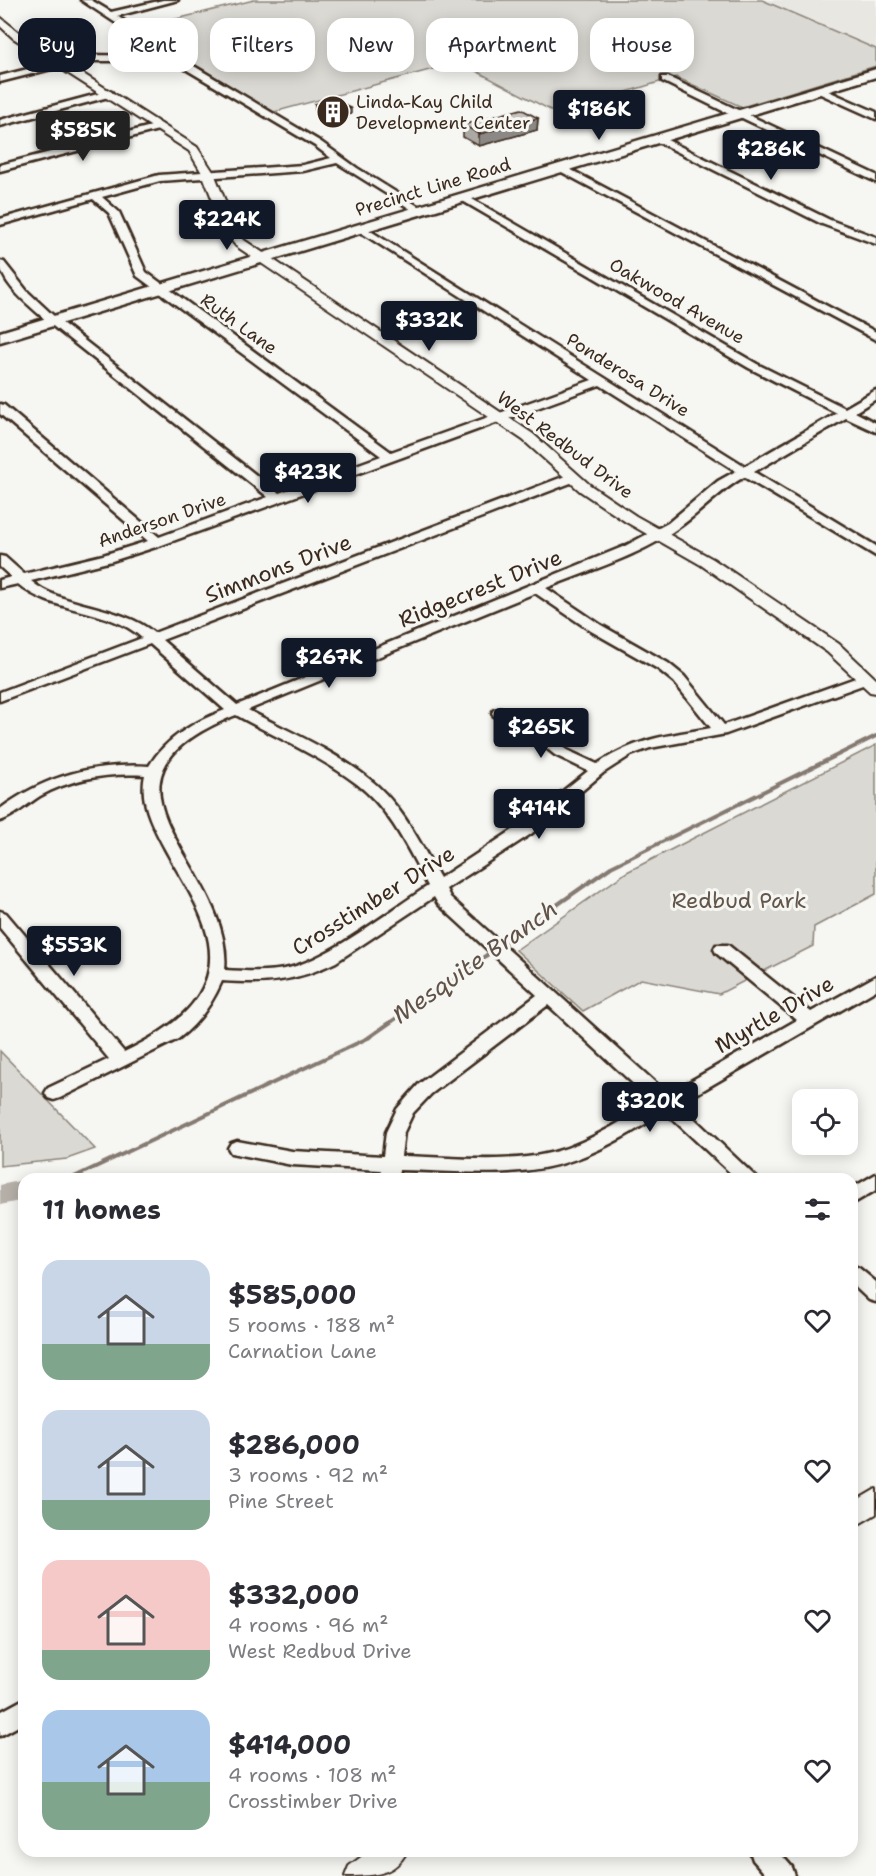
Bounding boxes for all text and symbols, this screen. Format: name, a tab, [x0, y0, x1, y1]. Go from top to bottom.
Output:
chip: Buy	[18, 18, 96, 72]
chip: Rent	[108, 18, 198, 72]
chip: Filters	[210, 18, 315, 72]
chip: New	[327, 18, 414, 72]
chip: Apartment	[426, 18, 578, 72]
chip: House	[590, 18, 694, 72]
place label: Linda-Kay Child Development Center	[356, 90, 531, 135]
pin: $186K	[557, 90, 641, 141]
building icon: Linda-Kay Child Development Center	[315, 94, 351, 130]
text: $186K	[567, 96, 631, 122]
pin: $585K	[41, 111, 125, 162]
text: $585K	[50, 117, 116, 143]
pin: $286K	[729, 130, 813, 181]
text: $286K	[737, 136, 805, 162]
street label: Precinct Line Road	[352, 152, 514, 222]
pin: $224K	[185, 200, 269, 251]
text: $224K	[193, 206, 261, 232]
street label: Oakwood Avenue	[605, 252, 749, 350]
street label: Ruth Lane	[196, 288, 282, 360]
pin: $332K	[387, 301, 471, 352]
text: $332K	[395, 307, 463, 333]
street label: Ponderosa Drive	[562, 327, 694, 423]
street label: West Redbud Drive	[492, 386, 638, 504]
pin: $423K	[266, 453, 350, 504]
text: $423K	[274, 459, 342, 485]
street label: Anderson Drive	[95, 487, 229, 553]
street label: Simmons Drive	[201, 527, 356, 610]
street label: Ridgecrest Drive	[394, 542, 566, 634]
pin: $267K	[287, 638, 371, 689]
text: $267K	[295, 644, 363, 670]
pin: $265K	[499, 708, 583, 759]
text: $265K	[508, 714, 574, 740]
pin: $414K	[497, 789, 581, 840]
text: $414K	[508, 795, 570, 821]
street label: Crosstimber Drive	[286, 839, 460, 962]
park label: Redbud Park	[671, 886, 807, 915]
water label: Mesquite Branch	[386, 893, 564, 1031]
pin: $553K	[32, 926, 116, 977]
text: $553K	[41, 932, 107, 958]
street label: Myrtle Drive	[710, 969, 839, 1060]
pin: $320K	[608, 1082, 692, 1133]
text: $320K	[616, 1088, 684, 1114]
map controls	[792, 1089, 858, 1155]
button: locate	[792, 1089, 858, 1155]
text: 11 homes	[42, 1192, 161, 1227]
icon: filters	[801, 1193, 834, 1226]
text: $585,000	[228, 1277, 357, 1312]
icon: home	[90, 1284, 162, 1356]
icon: heart	[801, 1304, 834, 1337]
text: 5 rooms · 188 m²	[228, 1312, 395, 1338]
text: Carnation Lane	[228, 1338, 377, 1364]
text: $286,000	[228, 1427, 360, 1462]
icon: home	[90, 1434, 162, 1506]
icon: heart	[801, 1454, 834, 1487]
text: 3 rooms · 92 m²	[228, 1462, 388, 1488]
text: Pine Street	[228, 1488, 334, 1514]
text: $332,000	[228, 1577, 360, 1612]
icon: home	[90, 1584, 162, 1656]
icon: heart	[801, 1604, 834, 1637]
text: 4 rooms · 96 m²	[228, 1612, 389, 1638]
text: West Redbud Drive	[228, 1638, 412, 1664]
text: $414,000	[228, 1727, 351, 1762]
icon: home	[90, 1734, 162, 1806]
icon: heart	[801, 1754, 834, 1787]
text: 4 rooms · 108 m²	[228, 1762, 397, 1788]
text: Crosstimber Drive	[228, 1788, 398, 1814]

